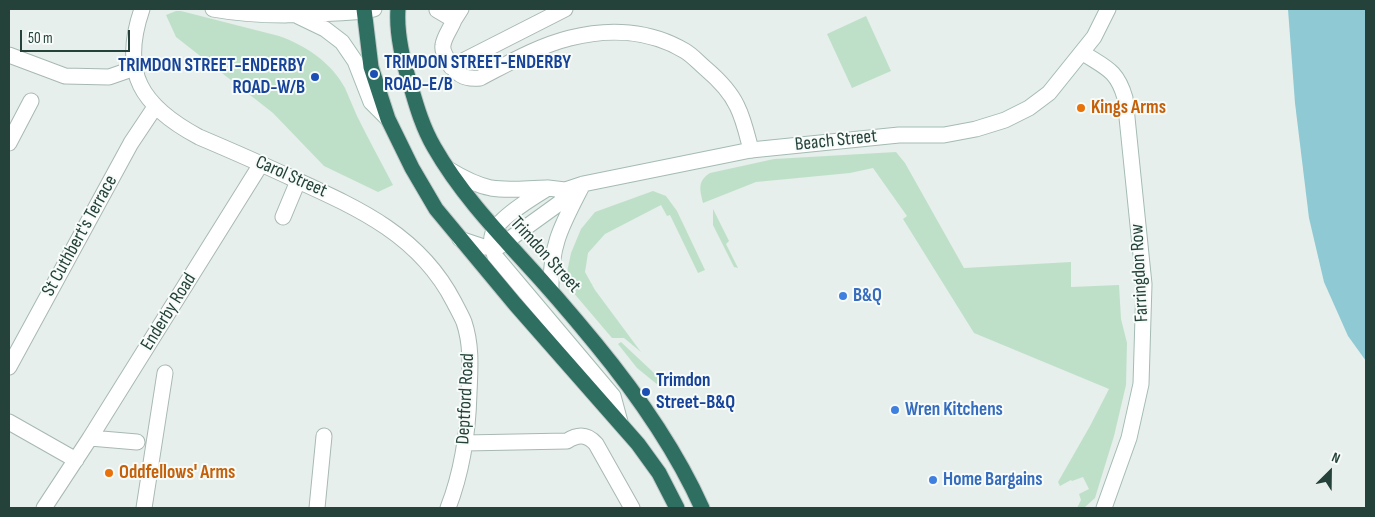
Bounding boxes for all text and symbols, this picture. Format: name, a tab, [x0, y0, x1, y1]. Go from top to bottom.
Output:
scale bar	[22, 20, 132, 52]
text: 50 m	[28, 29, 53, 48]
place label: TRIMDON STREET-ENDERBY ROAD-E/B	[384, 52, 571, 96]
place label: TRIMDON STREET-ENDERBY ROAD-W/B	[118, 55, 305, 99]
marker: TRIMDON STREET-ENDERBY ROAD-E/B	[368, 68, 380, 80]
marker: TRIMDON STREET-ENDERBY ROAD-W/B	[309, 71, 321, 83]
place label: Kings Arms	[1091, 97, 1166, 119]
marker: Kings Arms	[1075, 102, 1087, 114]
street label: Beach Street	[794, 125, 878, 157]
street label: Carol Street	[252, 151, 330, 203]
street label: St Cuthbert's Terrace	[37, 171, 123, 301]
street label: Trimdon Street	[505, 212, 585, 298]
street label: Farringdon Row	[1126, 223, 1154, 323]
street label: Enderby Road	[136, 269, 202, 355]
place label: B&Q	[853, 285, 882, 307]
marker: B&Q	[837, 290, 849, 302]
street label: Deptford Road	[452, 353, 480, 445]
place label: Trimdon Street-B&Q	[656, 370, 735, 414]
marker: Trimdon Street-B&Q	[640, 386, 652, 398]
place label: Wren Kitchens	[905, 399, 1003, 421]
marker: Wren Kitchens	[889, 404, 901, 416]
north arrow	[1305, 447, 1355, 497]
text: N	[1329, 448, 1343, 467]
place label: Oddfellows' Arms	[119, 462, 235, 484]
marker: Oddfellows' Arms	[103, 467, 115, 479]
place label: Home Bargains	[943, 469, 1043, 491]
marker: Home Bargains	[927, 474, 939, 486]

